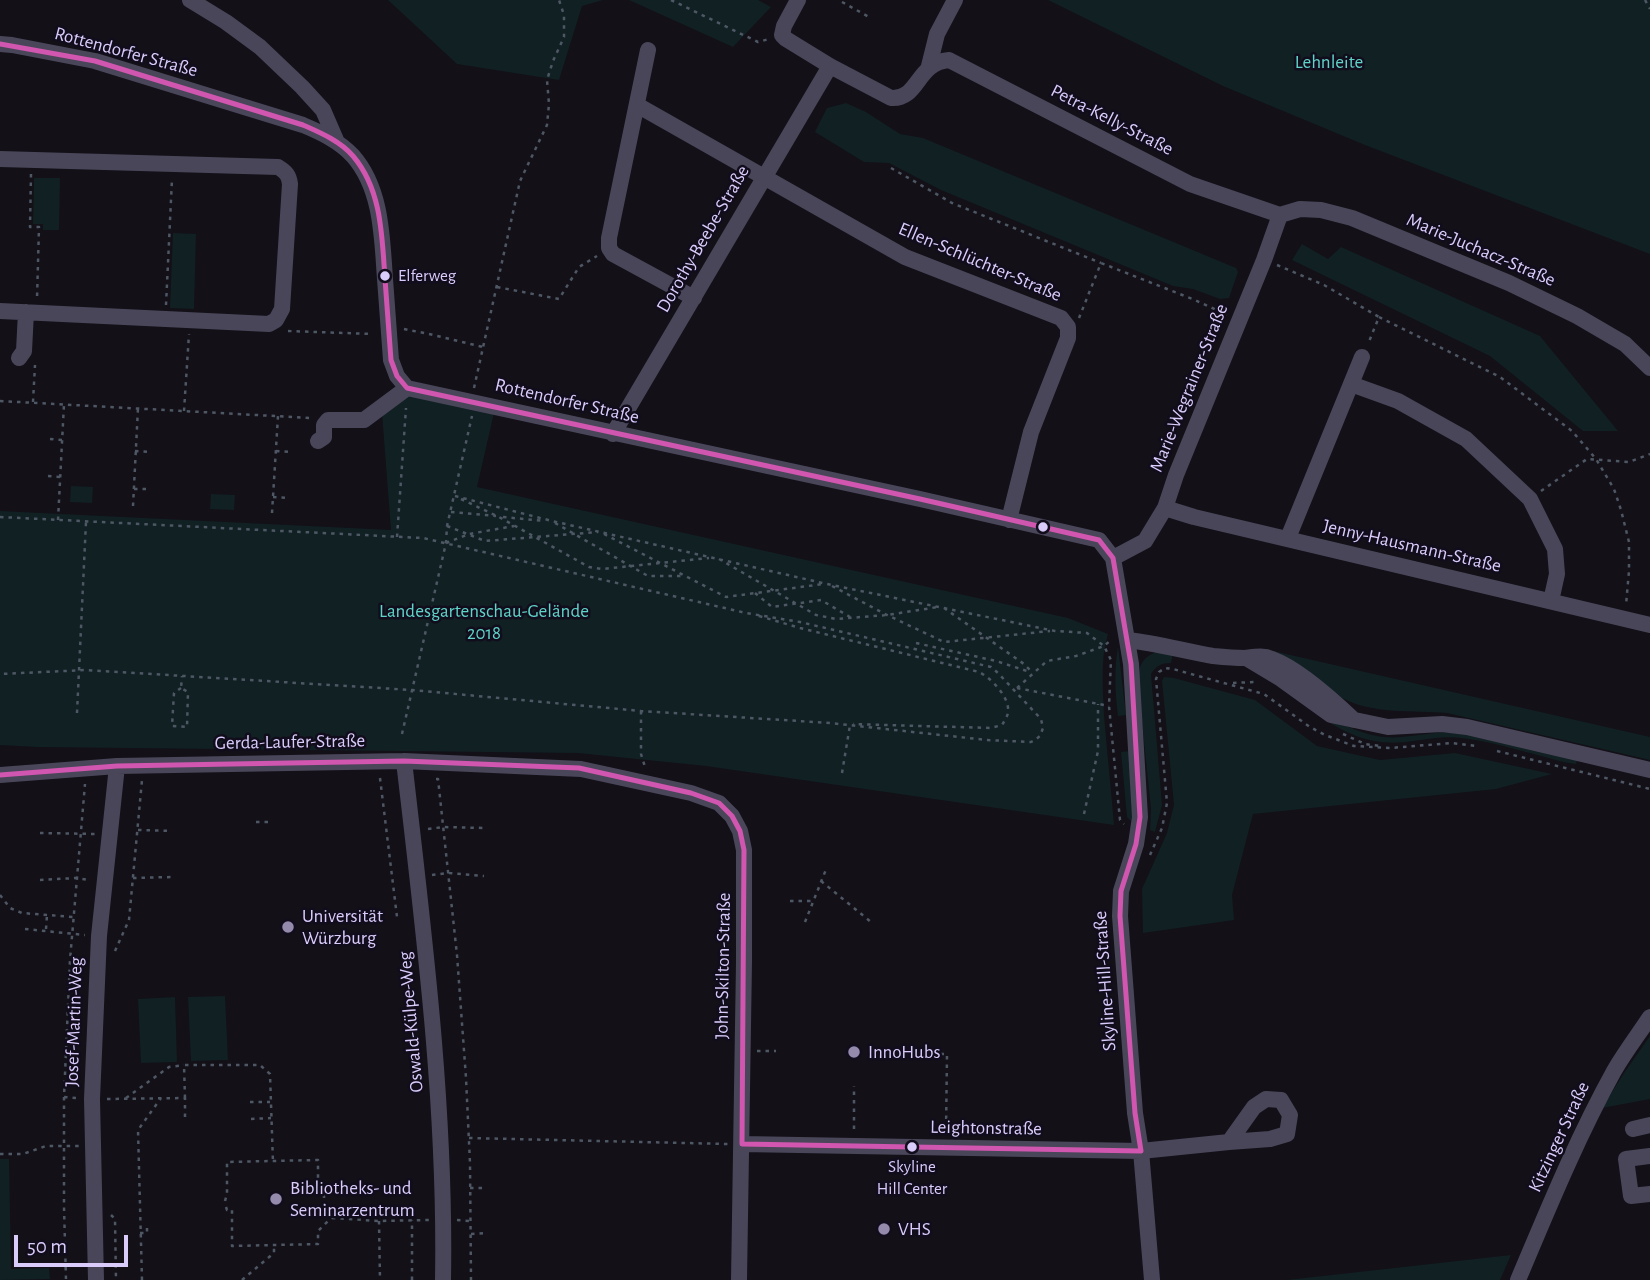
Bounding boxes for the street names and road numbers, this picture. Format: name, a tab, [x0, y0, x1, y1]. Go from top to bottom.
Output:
street label: Rottendorfer Straße	[52, 22, 200, 82]
street label: Petra-Kelly-Straße	[1047, 79, 1177, 161]
street label: Dorothy-Beebe-Straße	[652, 161, 754, 317]
street label: Marie-Juchacz-Straße	[1403, 208, 1559, 292]
street label: Ellen-Schlüchter-Straße	[895, 217, 1065, 307]
street label: Marie-Wegrainer-Straße	[1145, 301, 1233, 475]
street label: Rottendorfer Straße	[493, 373, 641, 429]
street label: Jenny-Hausmann-Straße	[1321, 514, 1503, 578]
street label: Gerda-Laufer-Straße	[215, 729, 365, 755]
street label: John-Skilton-Straße	[710, 893, 736, 1039]
street label: Skyline-Hill-Straße	[1089, 910, 1121, 1052]
street label: Oswald-Külpe-Weg	[393, 951, 429, 1093]
street label: Josef-Martin-Weg	[60, 957, 88, 1087]
street label: Kitzinger Straße	[1523, 1078, 1595, 1196]
street label: Leightonstraße	[930, 1116, 1042, 1140]

